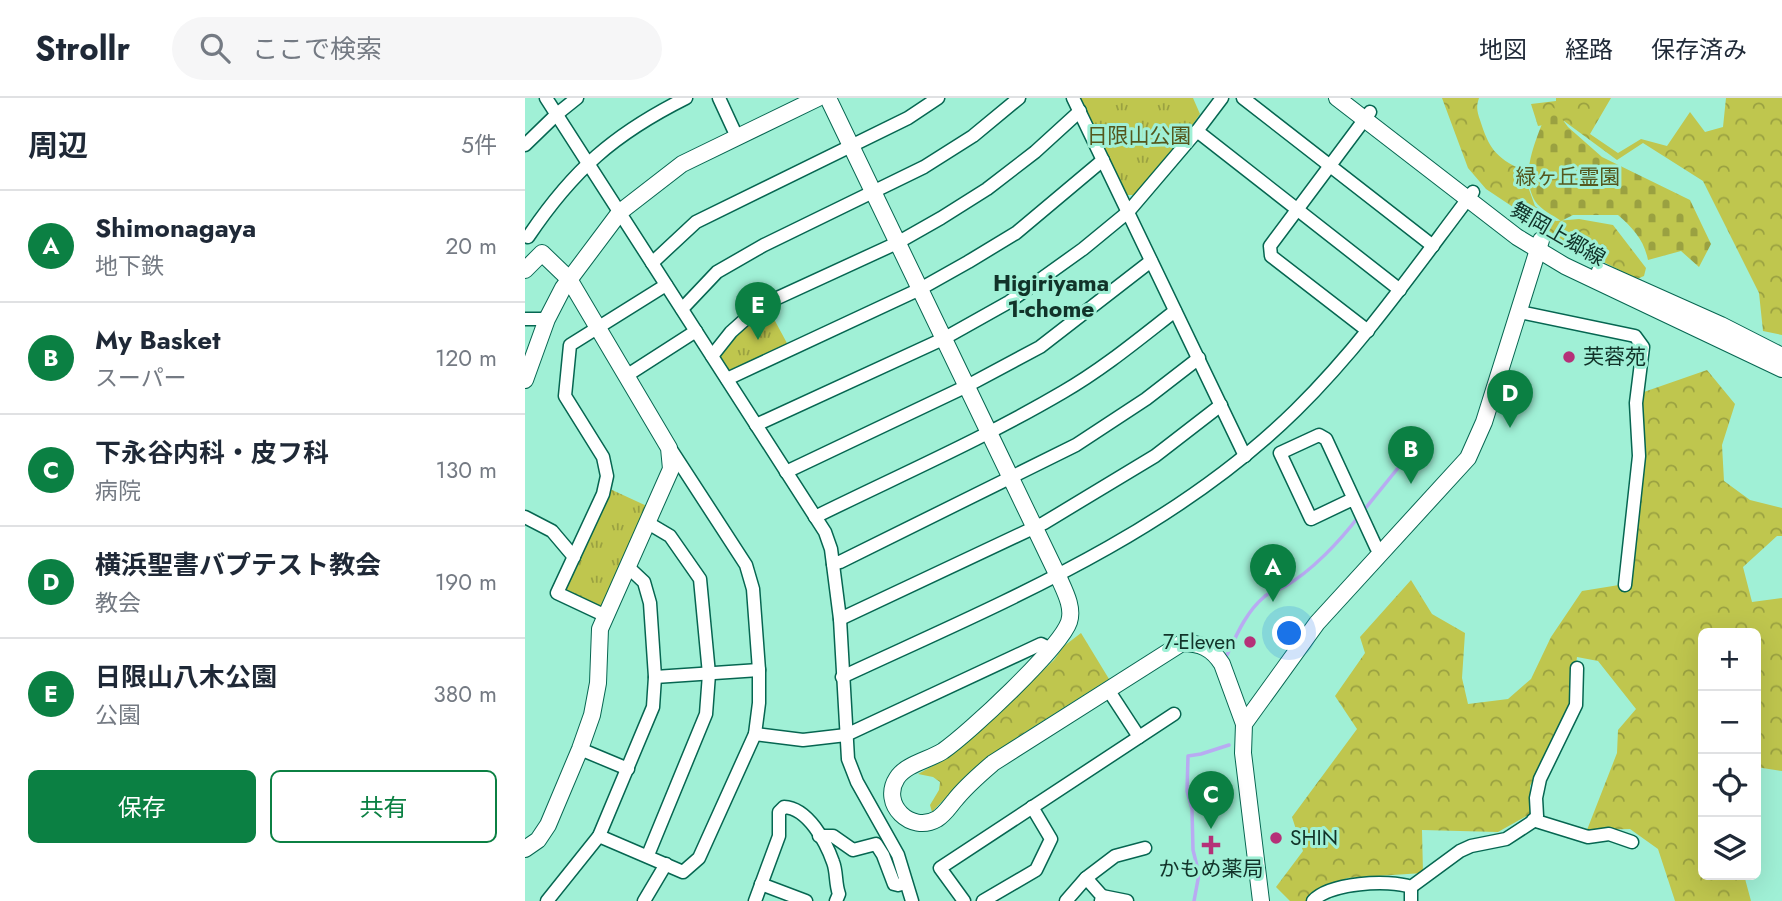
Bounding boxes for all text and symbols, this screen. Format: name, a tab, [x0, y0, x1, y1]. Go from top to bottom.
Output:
search box	[172, 17, 662, 80]
text: Strollr	[35, 25, 130, 72]
icon: search	[196, 29, 234, 67]
text: ここで検索	[252, 30, 382, 68]
text: 地図	[1479, 32, 1527, 67]
text: 経路	[1565, 32, 1613, 67]
text: 保存済み	[1651, 32, 1747, 67]
park label: 日限山公園	[1087, 121, 1192, 151]
text: 周辺	[28, 124, 88, 167]
text: 5件	[461, 128, 497, 162]
park label: 緑ヶ丘霊園	[1516, 162, 1621, 192]
street label: 舞岡上郷線	[1505, 195, 1611, 273]
text: Shimonagaya	[95, 209, 256, 247]
text: A	[43, 229, 59, 263]
text: 20 m	[445, 229, 497, 263]
text: 地下鉄	[95, 249, 164, 283]
district label: Higiriyama 1-chome	[993, 266, 1109, 326]
pin: E	[735, 282, 781, 340]
text: My Basket	[95, 321, 220, 359]
text: B	[43, 341, 59, 375]
text: 120 m	[435, 341, 497, 375]
place label: 芙蓉苑	[1583, 342, 1646, 372]
marker: 芙蓉苑	[1561, 349, 1577, 365]
text: スーパー	[95, 361, 187, 395]
pin: D	[1487, 370, 1533, 428]
pin: B	[1388, 426, 1434, 484]
text: 下永谷内科・皮フ科	[95, 434, 329, 472]
text: C	[43, 453, 59, 487]
text: 130 m	[435, 453, 497, 487]
text: 病院	[95, 474, 141, 508]
pin: A	[1250, 544, 1296, 602]
text: 横浜聖書バプテスト教会	[95, 546, 381, 584]
text: D	[43, 565, 59, 599]
text: 190 m	[435, 565, 497, 599]
text: 教会	[95, 586, 141, 620]
your location	[1272, 616, 1306, 650]
place label: 7-Eleven	[1163, 627, 1236, 657]
map controls	[1698, 628, 1761, 880]
button: +	[1698, 628, 1761, 691]
marker: 7-Eleven	[1242, 634, 1258, 650]
text: 日限山八木公園	[95, 658, 277, 696]
text: E	[44, 677, 58, 711]
text: 380 m	[433, 677, 497, 711]
button: −	[1698, 691, 1761, 754]
text: 公園	[95, 698, 141, 732]
button: locate	[1698, 754, 1761, 817]
button: 保存	[28, 770, 256, 843]
button: 共有	[270, 770, 497, 843]
pin: C	[1188, 771, 1234, 829]
button: layers	[1698, 817, 1761, 880]
place label: SHIN	[1290, 823, 1338, 853]
marker: SHIN	[1268, 830, 1284, 846]
marker: かもめ薬局	[1203, 837, 1219, 853]
place label: かもめ薬局	[1159, 854, 1264, 884]

